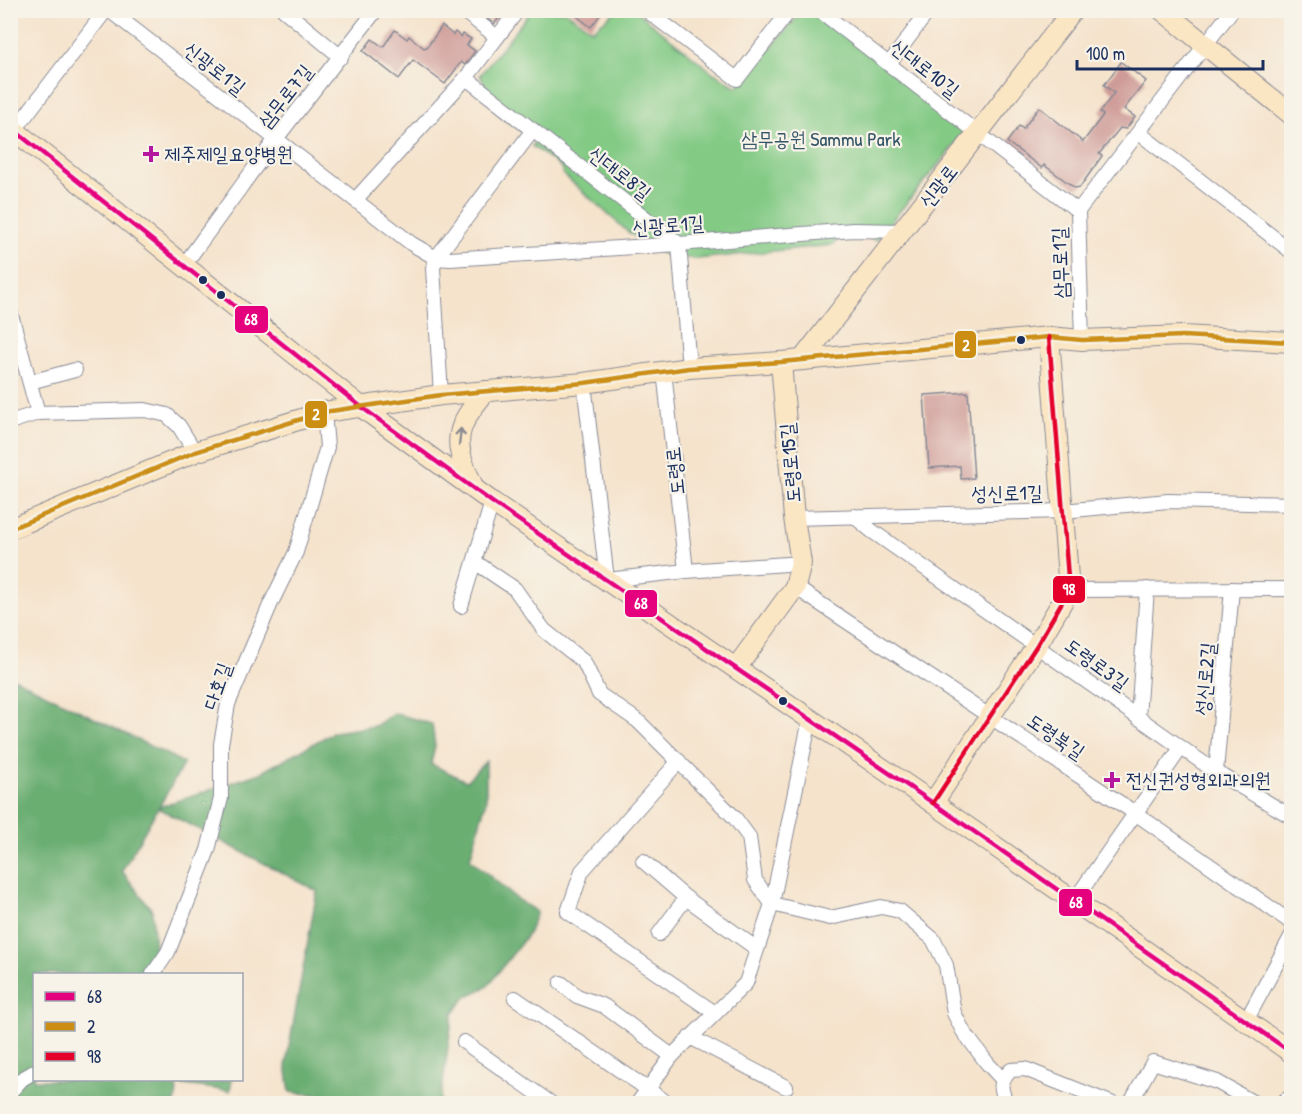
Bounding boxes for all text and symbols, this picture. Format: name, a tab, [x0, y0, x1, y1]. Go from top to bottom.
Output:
street label: 신대로10길	[885, 32, 965, 103]
scale bar	[1077, 33, 1263, 71]
street label: 신광로1길	[179, 35, 252, 100]
text: 100 m	[1086, 41, 1125, 66]
street label: 삼무로7길	[251, 58, 318, 133]
park label: 삼무공원 Sammu Park	[741, 125, 901, 152]
street label: 신대로8길	[583, 139, 657, 206]
place label: 제주제일요양병원	[164, 140, 293, 167]
marker: 제주제일요양병원	[142, 145, 160, 163]
street label: 신광로	[912, 158, 963, 213]
street label: 신광로1길	[631, 209, 705, 240]
street label: 삼무로1길	[1045, 227, 1074, 299]
unlabelled marker	[197, 274, 209, 286]
unlabelled marker	[215, 289, 227, 301]
line badge: 68	[234, 305, 269, 334]
text: 68	[244, 308, 258, 330]
line badge: 2	[954, 330, 977, 359]
text: 2	[962, 334, 970, 356]
unlabelled marker	[1015, 334, 1027, 346]
line badge: 2	[304, 400, 328, 429]
text: 2	[312, 403, 320, 425]
street label: 도령로15길	[773, 422, 806, 504]
one-way arrow	[455, 428, 466, 448]
street label: 도령로	[659, 446, 690, 496]
street label: 성신로1길	[971, 478, 1043, 507]
line badge: 98	[1052, 575, 1086, 604]
text: 98	[1063, 578, 1075, 600]
line badge: 68	[624, 589, 658, 618]
text: 68	[634, 592, 648, 614]
street label: 도령로3길	[1060, 631, 1135, 696]
street label: 성신로2길	[1188, 641, 1221, 717]
street label: 다호길	[196, 659, 237, 713]
unlabelled marker	[777, 695, 789, 707]
street label: 도령북길	[1022, 706, 1091, 765]
place label: 전신권성형외과의원	[1126, 766, 1271, 793]
marker: 전신권성형외과의원	[1103, 771, 1121, 789]
line badge: 68	[1058, 888, 1093, 917]
text: 68	[1069, 891, 1083, 913]
legend	[33, 973, 243, 1081]
text: 68	[87, 984, 102, 1009]
text: 2	[87, 1014, 96, 1039]
text: 98	[87, 1044, 102, 1069]

